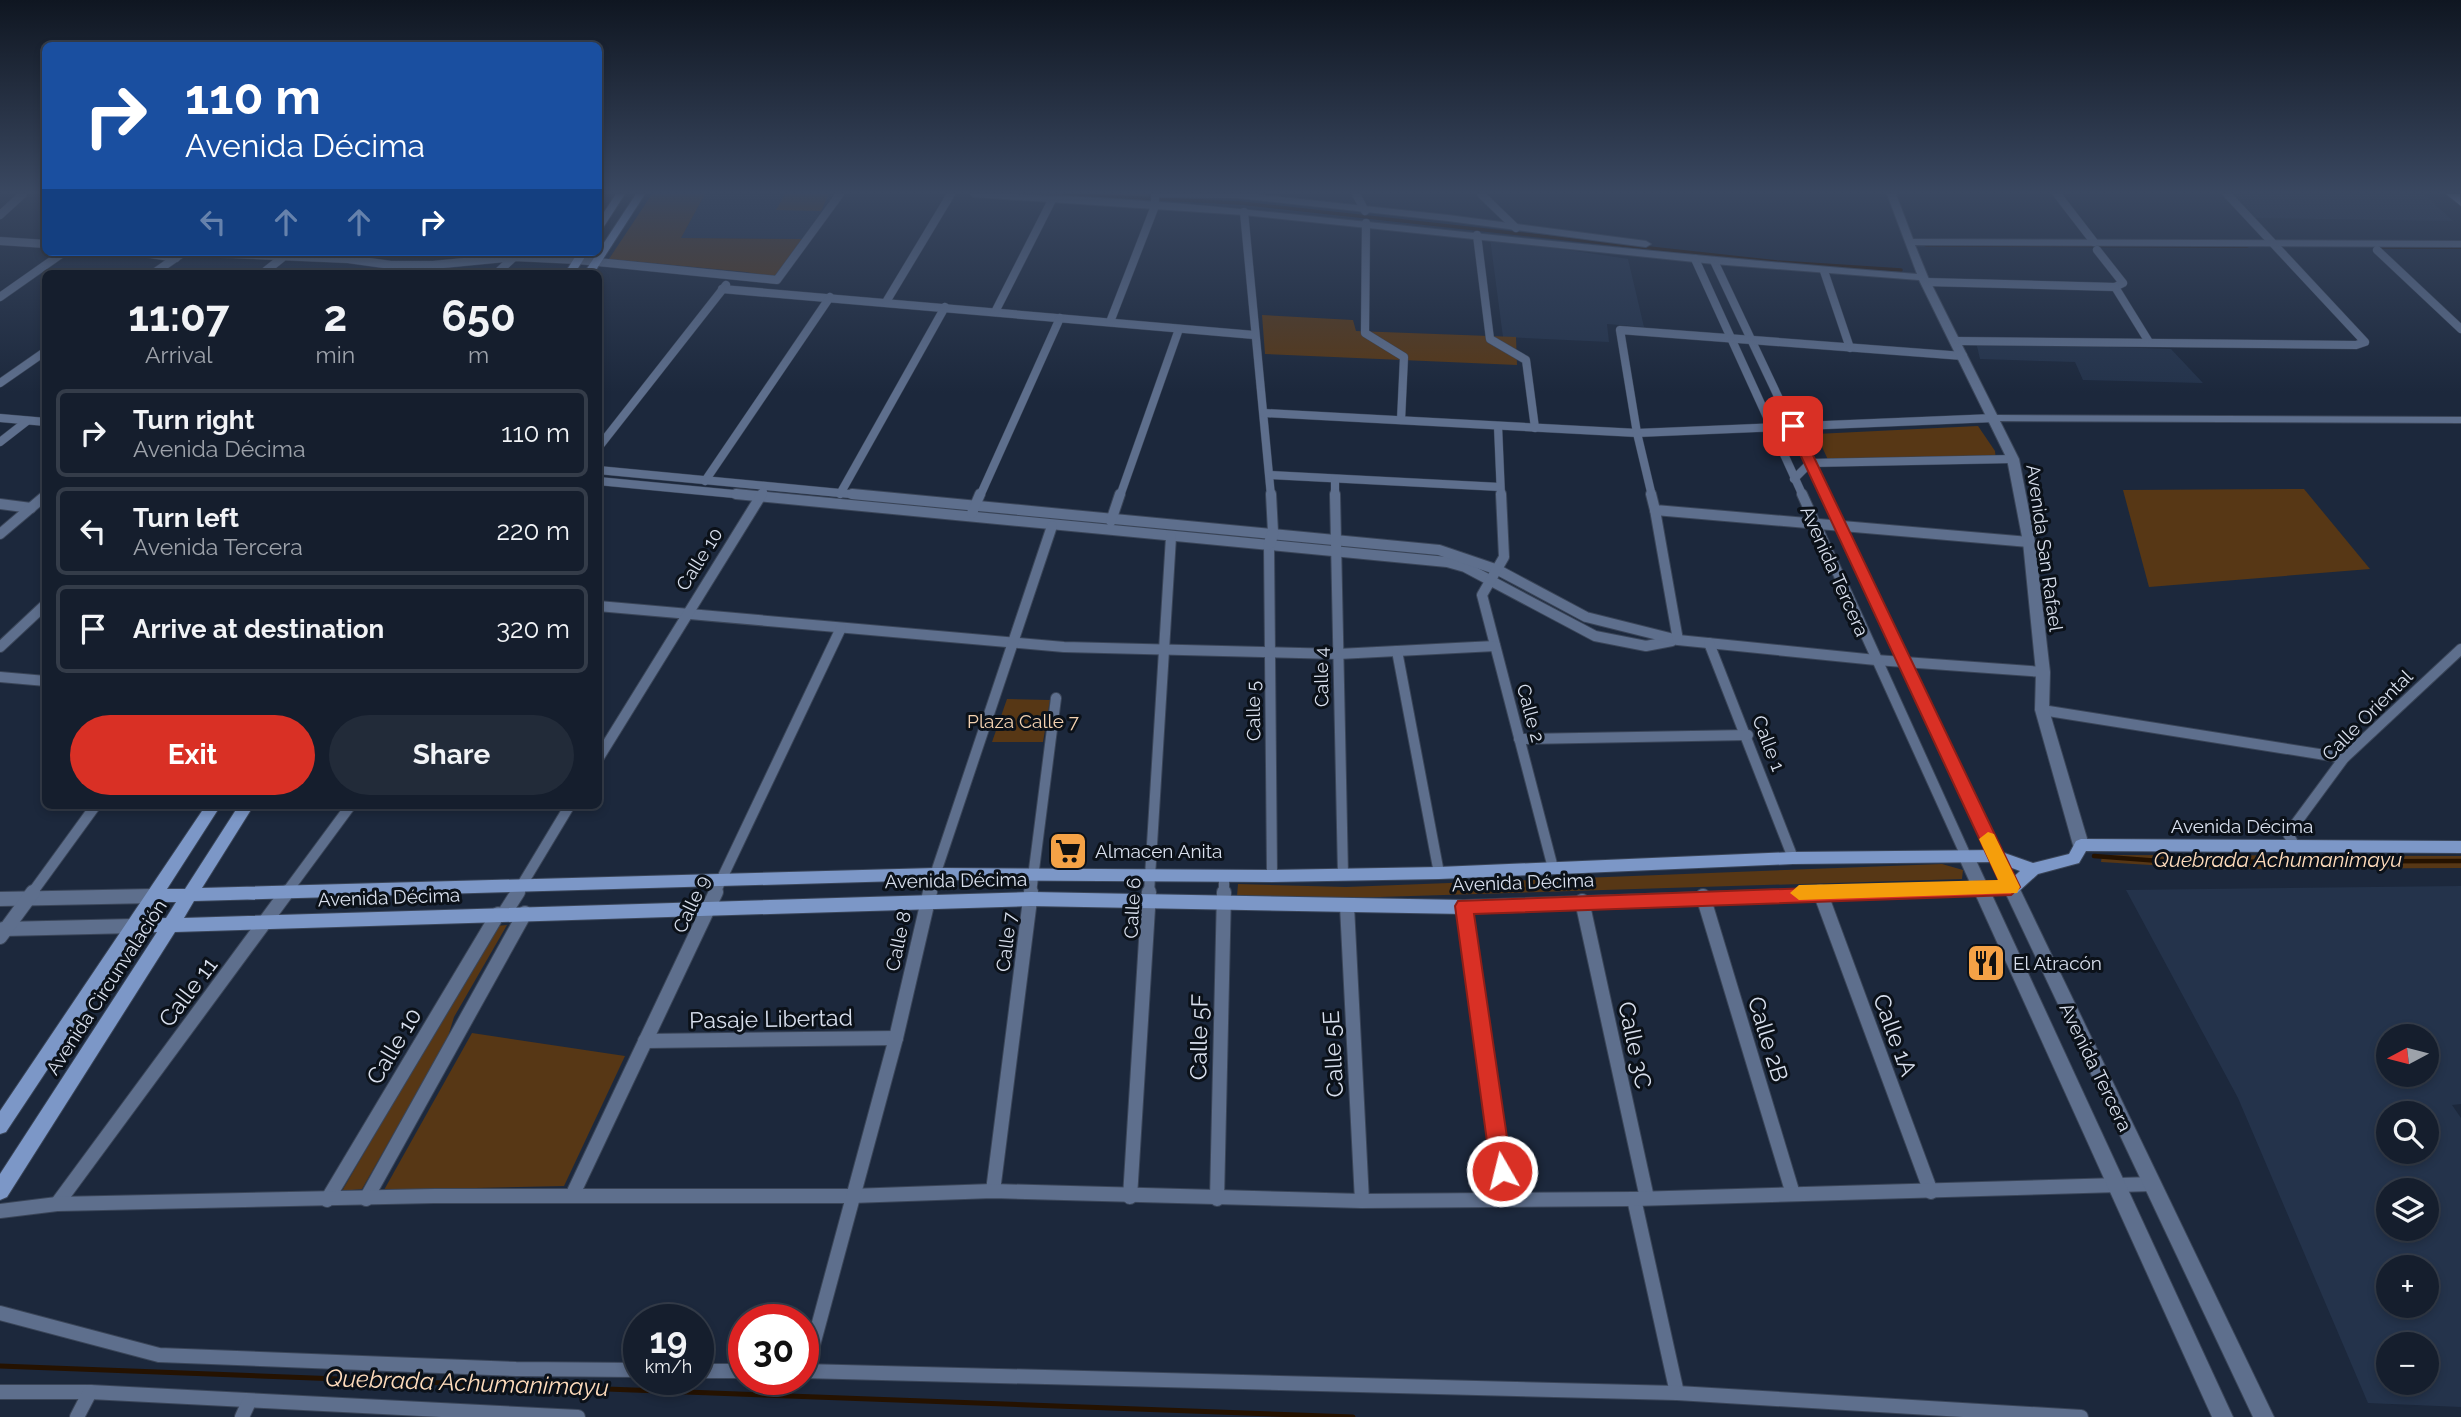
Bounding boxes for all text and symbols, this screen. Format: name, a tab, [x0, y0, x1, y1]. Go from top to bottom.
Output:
text: 110 m	[185, 68, 321, 125]
icon: right	[70, 70, 161, 161]
text: Avenida Décima	[185, 127, 425, 164]
icon: left	[194, 203, 232, 241]
icon: ahead	[267, 203, 305, 241]
icon: ahead	[340, 203, 378, 241]
icon: right	[413, 203, 451, 241]
text: 11:07	[128, 292, 229, 341]
text: 2	[323, 292, 347, 341]
text: 650	[441, 292, 516, 341]
text: Arrival	[145, 341, 213, 368]
text: min	[316, 341, 355, 368]
text: m	[468, 341, 489, 368]
pin	[1763, 396, 1823, 456]
text: Turn right	[133, 405, 254, 435]
icon: arrive	[1774, 407, 1812, 445]
icon: right	[74, 414, 112, 452]
text: 110 m	[501, 418, 570, 448]
text: Avenida Décima	[133, 435, 306, 462]
street label: Avenida San Rafael	[2022, 463, 2068, 634]
street label: Avenida Tercera	[1796, 502, 1874, 640]
text: Turn left	[133, 503, 239, 533]
icon: left	[74, 512, 112, 550]
text: 220 m	[496, 516, 570, 546]
street label: Calle 10	[671, 524, 727, 594]
text: Avenida Tercera	[133, 533, 303, 560]
icon: arrive	[74, 610, 112, 648]
text: Arrive at destination	[133, 614, 384, 644]
text: 320 m	[496, 614, 570, 644]
street label: Calle 4	[1309, 647, 1333, 707]
street label: Calle Oriental	[2317, 665, 2417, 765]
street label: Calle 5	[1241, 681, 1265, 741]
street label: Calle 2	[1513, 681, 1549, 745]
park label: Plaza Calle 7	[967, 710, 1079, 732]
street label: Calle 1	[1748, 712, 1790, 774]
button: Exit	[70, 715, 315, 795]
button: Share	[329, 715, 574, 795]
street label: Avenida Décima	[2171, 815, 2313, 837]
supermarket icon: Almacen Anita	[1047, 830, 1089, 872]
place label: Almacen Anita	[1095, 840, 1222, 862]
water label: Quebrada Achumanimayu	[2154, 847, 2402, 872]
street label: Avenida Décima	[885, 868, 1027, 892]
street label: Avenida Décima	[1451, 869, 1595, 895]
street label: Calle 9	[668, 872, 714, 936]
street label: Calle 6	[1119, 877, 1145, 939]
street label: Avenida Décima	[317, 884, 461, 910]
street label: Avenida Circunvalación	[41, 895, 171, 1079]
street label: Calle 8	[881, 909, 915, 973]
street label: Calle 7	[991, 911, 1021, 973]
restaurant icon: El Atracón	[1965, 942, 2007, 984]
street label: Calle 11	[153, 952, 223, 1032]
place label: El Atracón	[2013, 952, 2102, 974]
street label: Calle 1A	[1868, 990, 1923, 1080]
street label: Calle 2B	[1743, 993, 1794, 1085]
street label: Calle 5F	[1184, 994, 1213, 1080]
street label: Calle 3C	[1613, 999, 1658, 1091]
street label: Avenida Tercera	[2055, 999, 2137, 1135]
street label: Calle 10	[360, 1003, 427, 1089]
street label: Pasaje Libertad	[689, 1004, 853, 1033]
street label: Calle 5E	[1317, 1010, 1348, 1098]
north arrow	[2376, 1024, 2440, 1087]
map controls	[2376, 1024, 2439, 1395]
button: search	[2376, 1101, 2439, 1164]
position arrow	[1465, 1134, 1539, 1208]
button: layers	[2376, 1178, 2439, 1241]
button: +	[2376, 1255, 2439, 1318]
speed limit sign: 30	[728, 1304, 819, 1395]
text: 19	[650, 1320, 687, 1361]
button: −	[2376, 1332, 2439, 1395]
text: km/h	[645, 1356, 692, 1377]
water label: Quebrada Achumanimayu	[325, 1363, 609, 1402]

